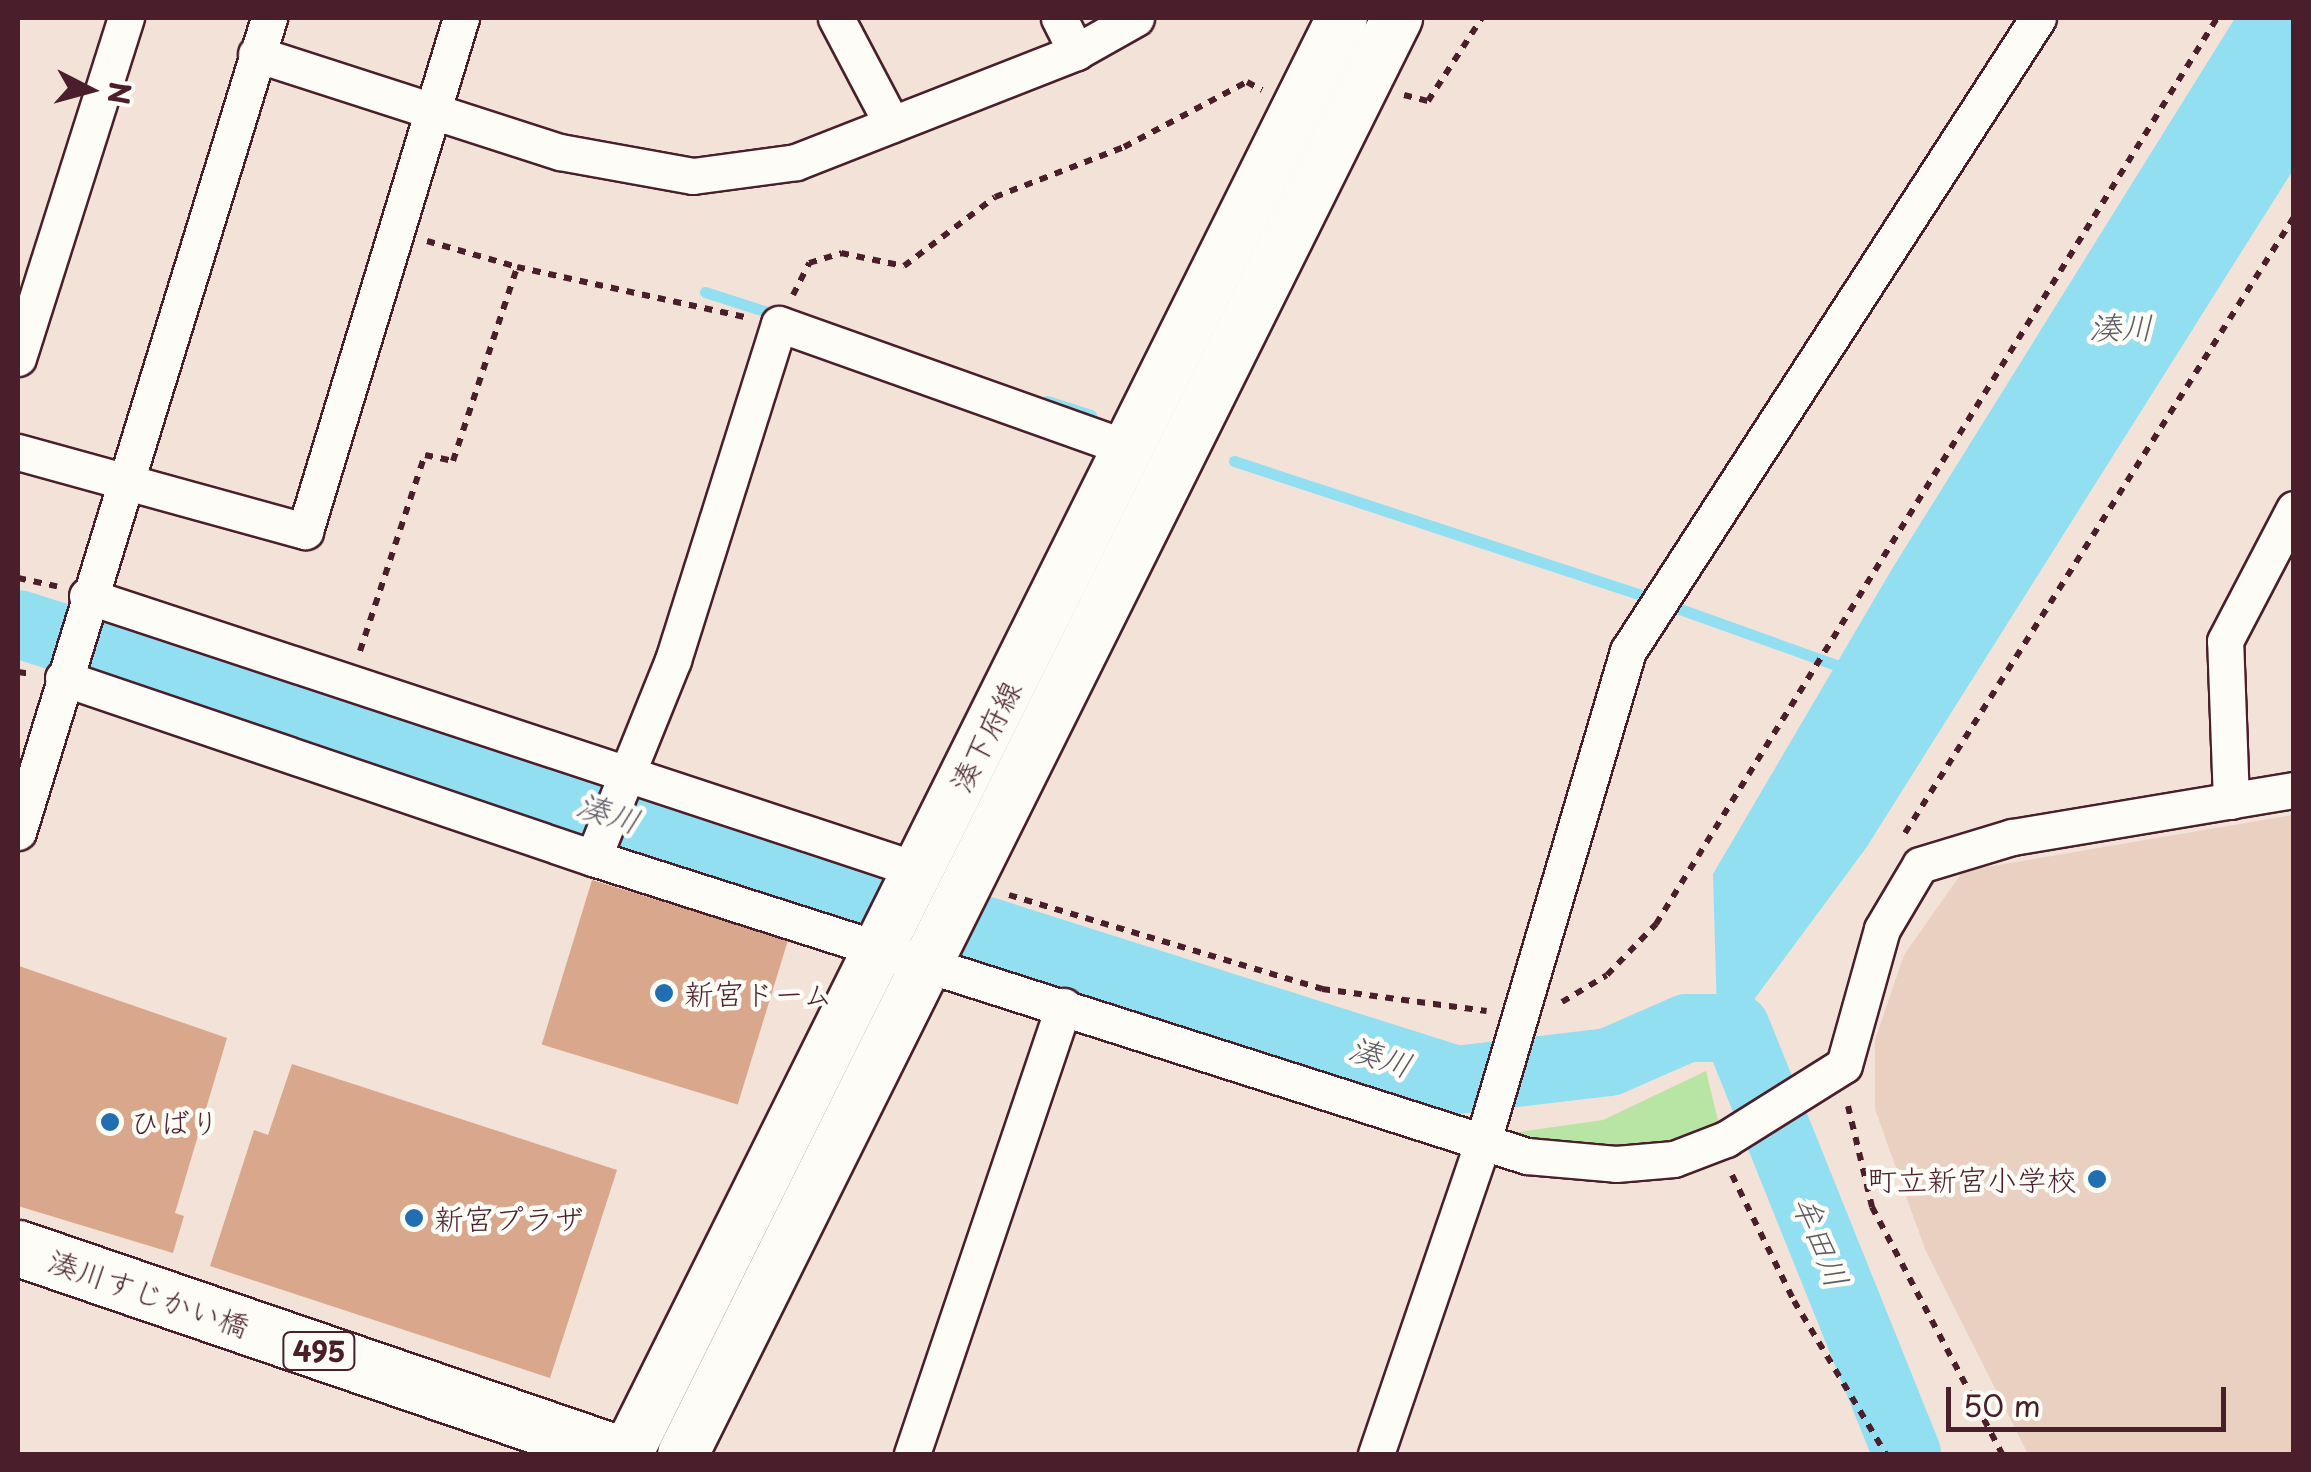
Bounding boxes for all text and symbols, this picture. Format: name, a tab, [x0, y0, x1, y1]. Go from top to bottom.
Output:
north arrow	[40, 40, 140, 140]
text: N	[98, 80, 143, 106]
water label: 湊川	[2089, 307, 2153, 345]
street label: 湊下府線	[942, 674, 1028, 798]
water label: 湊川	[573, 784, 645, 840]
place label: 新宮ドーム	[684, 975, 834, 1011]
marker: 新宮ドーム	[653, 982, 675, 1004]
water label: 湊川	[1345, 1028, 1417, 1084]
place label: ひばり	[130, 1104, 220, 1140]
marker: ひばり	[99, 1111, 121, 1133]
place label: 町立新宮小学校	[1867, 1161, 2077, 1197]
marker: 町立新宮小学校	[2086, 1168, 2108, 1190]
water label: 牟田川	[1786, 1189, 1858, 1293]
place label: 新宮プラザ	[434, 1200, 584, 1236]
marker: 新宮プラザ	[403, 1207, 425, 1229]
street label: 湊川すじかい橋	[44, 1242, 254, 1344]
road number: 495	[282, 1328, 356, 1374]
scale bar	[1951, 1367, 2231, 1429]
text: 50 m	[1963, 1382, 2041, 1427]

